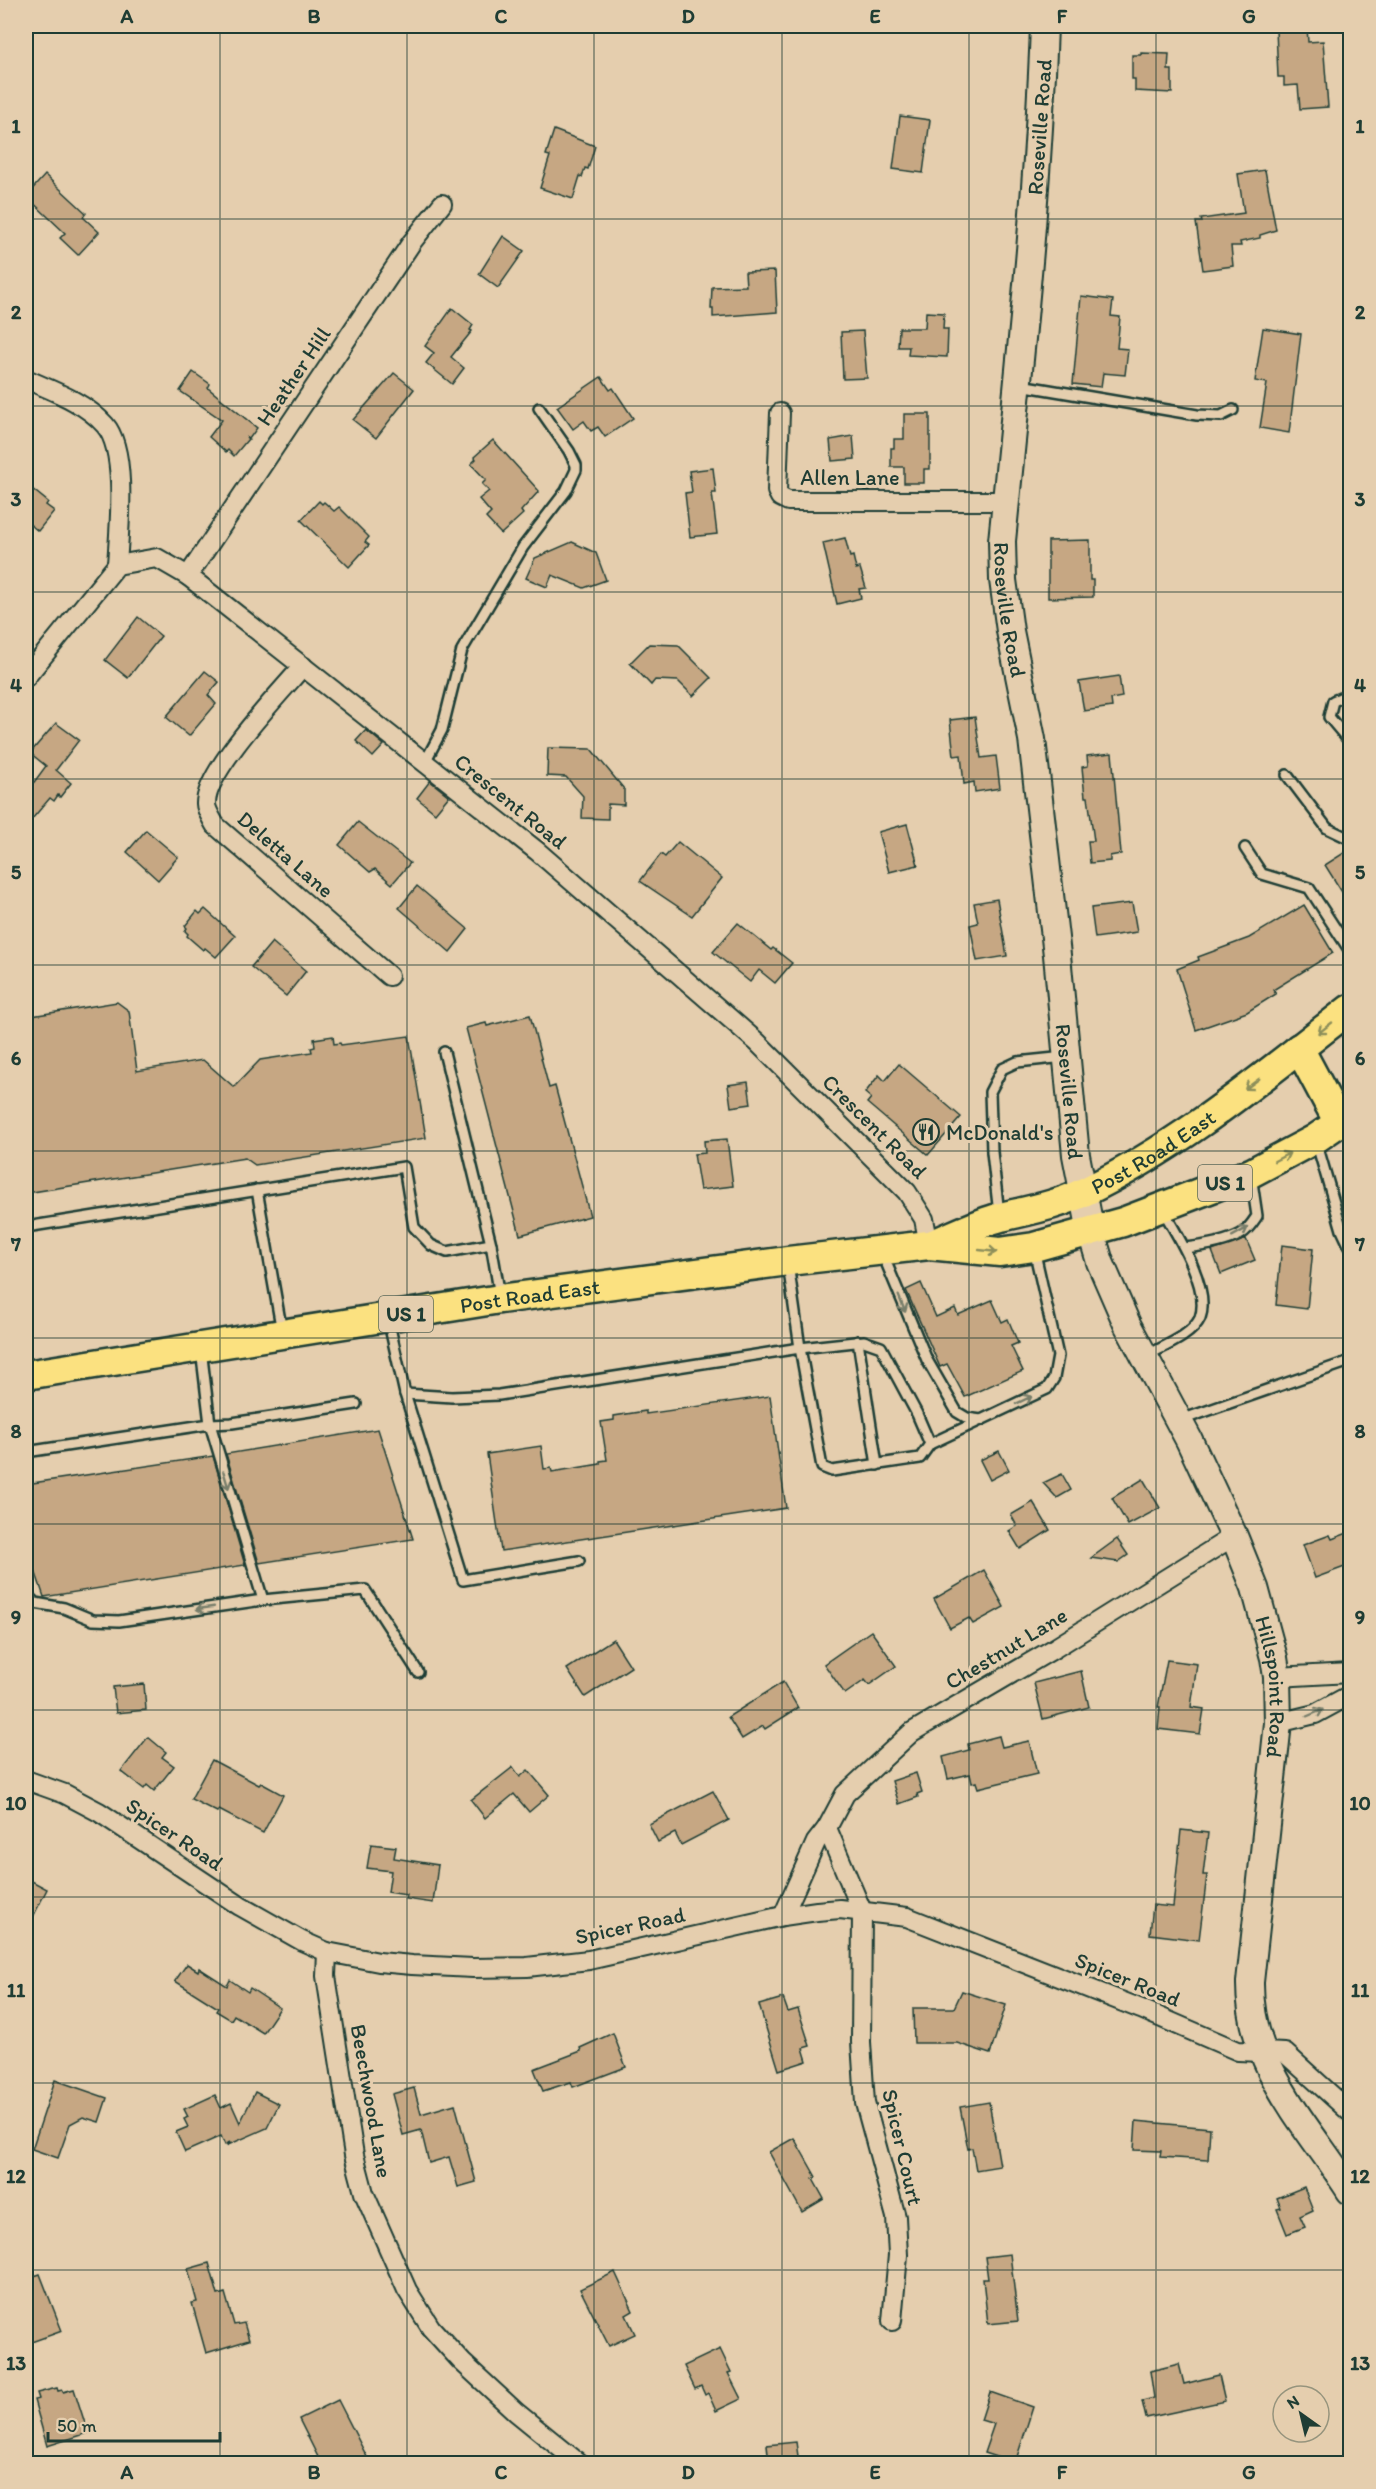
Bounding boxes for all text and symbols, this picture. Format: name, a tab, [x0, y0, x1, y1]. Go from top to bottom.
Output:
text: A	[120, 4, 134, 28]
text: B	[308, 4, 321, 28]
text: C	[495, 4, 508, 28]
text: D	[681, 4, 695, 28]
text: E	[869, 4, 881, 28]
text: F	[1057, 4, 1068, 28]
text: G	[1242, 4, 1256, 28]
street label: Roseville Road	[1021, 58, 1058, 196]
text: 1	[11, 114, 21, 138]
text: 1	[1355, 114, 1365, 138]
text: 2	[11, 300, 22, 324]
text: 2	[1355, 300, 1366, 324]
street label: Heather Hill	[250, 322, 336, 431]
street label: Allen Lane	[800, 464, 900, 491]
text: 3	[11, 487, 22, 511]
text: 3	[1355, 487, 1366, 511]
street label: Roseville Road	[988, 542, 1032, 680]
text: 4	[10, 673, 22, 697]
text: 4	[1354, 673, 1366, 697]
street label: Crescent Road	[449, 748, 573, 855]
street label: Deletta Lane	[232, 805, 340, 904]
text: 5	[11, 860, 22, 884]
text: 5	[1355, 860, 1366, 884]
street label: Roseville Road	[1050, 1022, 1089, 1161]
one-way arrow	[1317, 1022, 1333, 1035]
text: 6	[11, 1046, 22, 1070]
text: 6	[1355, 1046, 1366, 1070]
street label: Crescent Road	[817, 1068, 933, 1184]
one-way arrow	[1244, 1077, 1260, 1090]
street label: Post Road East	[1087, 1104, 1221, 1200]
restaurant icon: McDonald's	[911, 1117, 941, 1147]
place label: McDonald's	[946, 1119, 1054, 1146]
one-way arrow	[1272, 1151, 1290, 1162]
road number: US 1	[1198, 1165, 1252, 1201]
one-way arrow	[1231, 1226, 1248, 1238]
text: 7	[10, 1232, 21, 1256]
text: 7	[1354, 1232, 1365, 1256]
one-way arrow	[977, 1246, 997, 1257]
street label: Post Road East	[458, 1273, 601, 1319]
one-way arrow	[897, 1294, 908, 1313]
road number: US 1	[379, 1296, 433, 1332]
one-way arrow	[1015, 1394, 1033, 1406]
text: 8	[11, 1419, 22, 1443]
text: 8	[1355, 1419, 1366, 1443]
one-way arrow	[221, 1470, 232, 1489]
street label: Chestnut Lane	[940, 1601, 1072, 1695]
one-way arrow	[195, 1603, 215, 1614]
text: 9	[11, 1605, 21, 1629]
text: 9	[1355, 1605, 1365, 1629]
street label: Hillspoint Road	[1249, 1613, 1291, 1760]
one-way arrow	[1306, 1707, 1324, 1718]
text: 10	[5, 1791, 27, 1815]
text: 10	[1349, 1791, 1371, 1815]
street label: Spicer Road	[121, 1792, 229, 1877]
street label: Spicer Road	[573, 1901, 688, 1950]
street label: Spicer Road	[1071, 1946, 1185, 2013]
text: 11	[7, 1978, 26, 2002]
text: 11	[1351, 1978, 1370, 2002]
street label: Beechwood Lane	[345, 2022, 398, 2180]
street label: Spicer Court	[876, 2086, 929, 2208]
text: 12	[6, 2164, 26, 2188]
text: 12	[1350, 2164, 1370, 2188]
text: 13	[6, 2351, 26, 2375]
text: 13	[1350, 2351, 1370, 2375]
north arrow	[1271, 2384, 1331, 2444]
text: N	[1283, 2391, 1303, 2413]
scale bar	[48, 2405, 220, 2443]
text: 50 m	[57, 2415, 97, 2437]
text: A	[120, 2460, 134, 2484]
text: B	[308, 2460, 321, 2484]
text: C	[495, 2460, 508, 2484]
text: D	[681, 2460, 695, 2484]
text: E	[869, 2460, 881, 2484]
text: F	[1057, 2460, 1068, 2484]
text: G	[1242, 2460, 1256, 2484]

